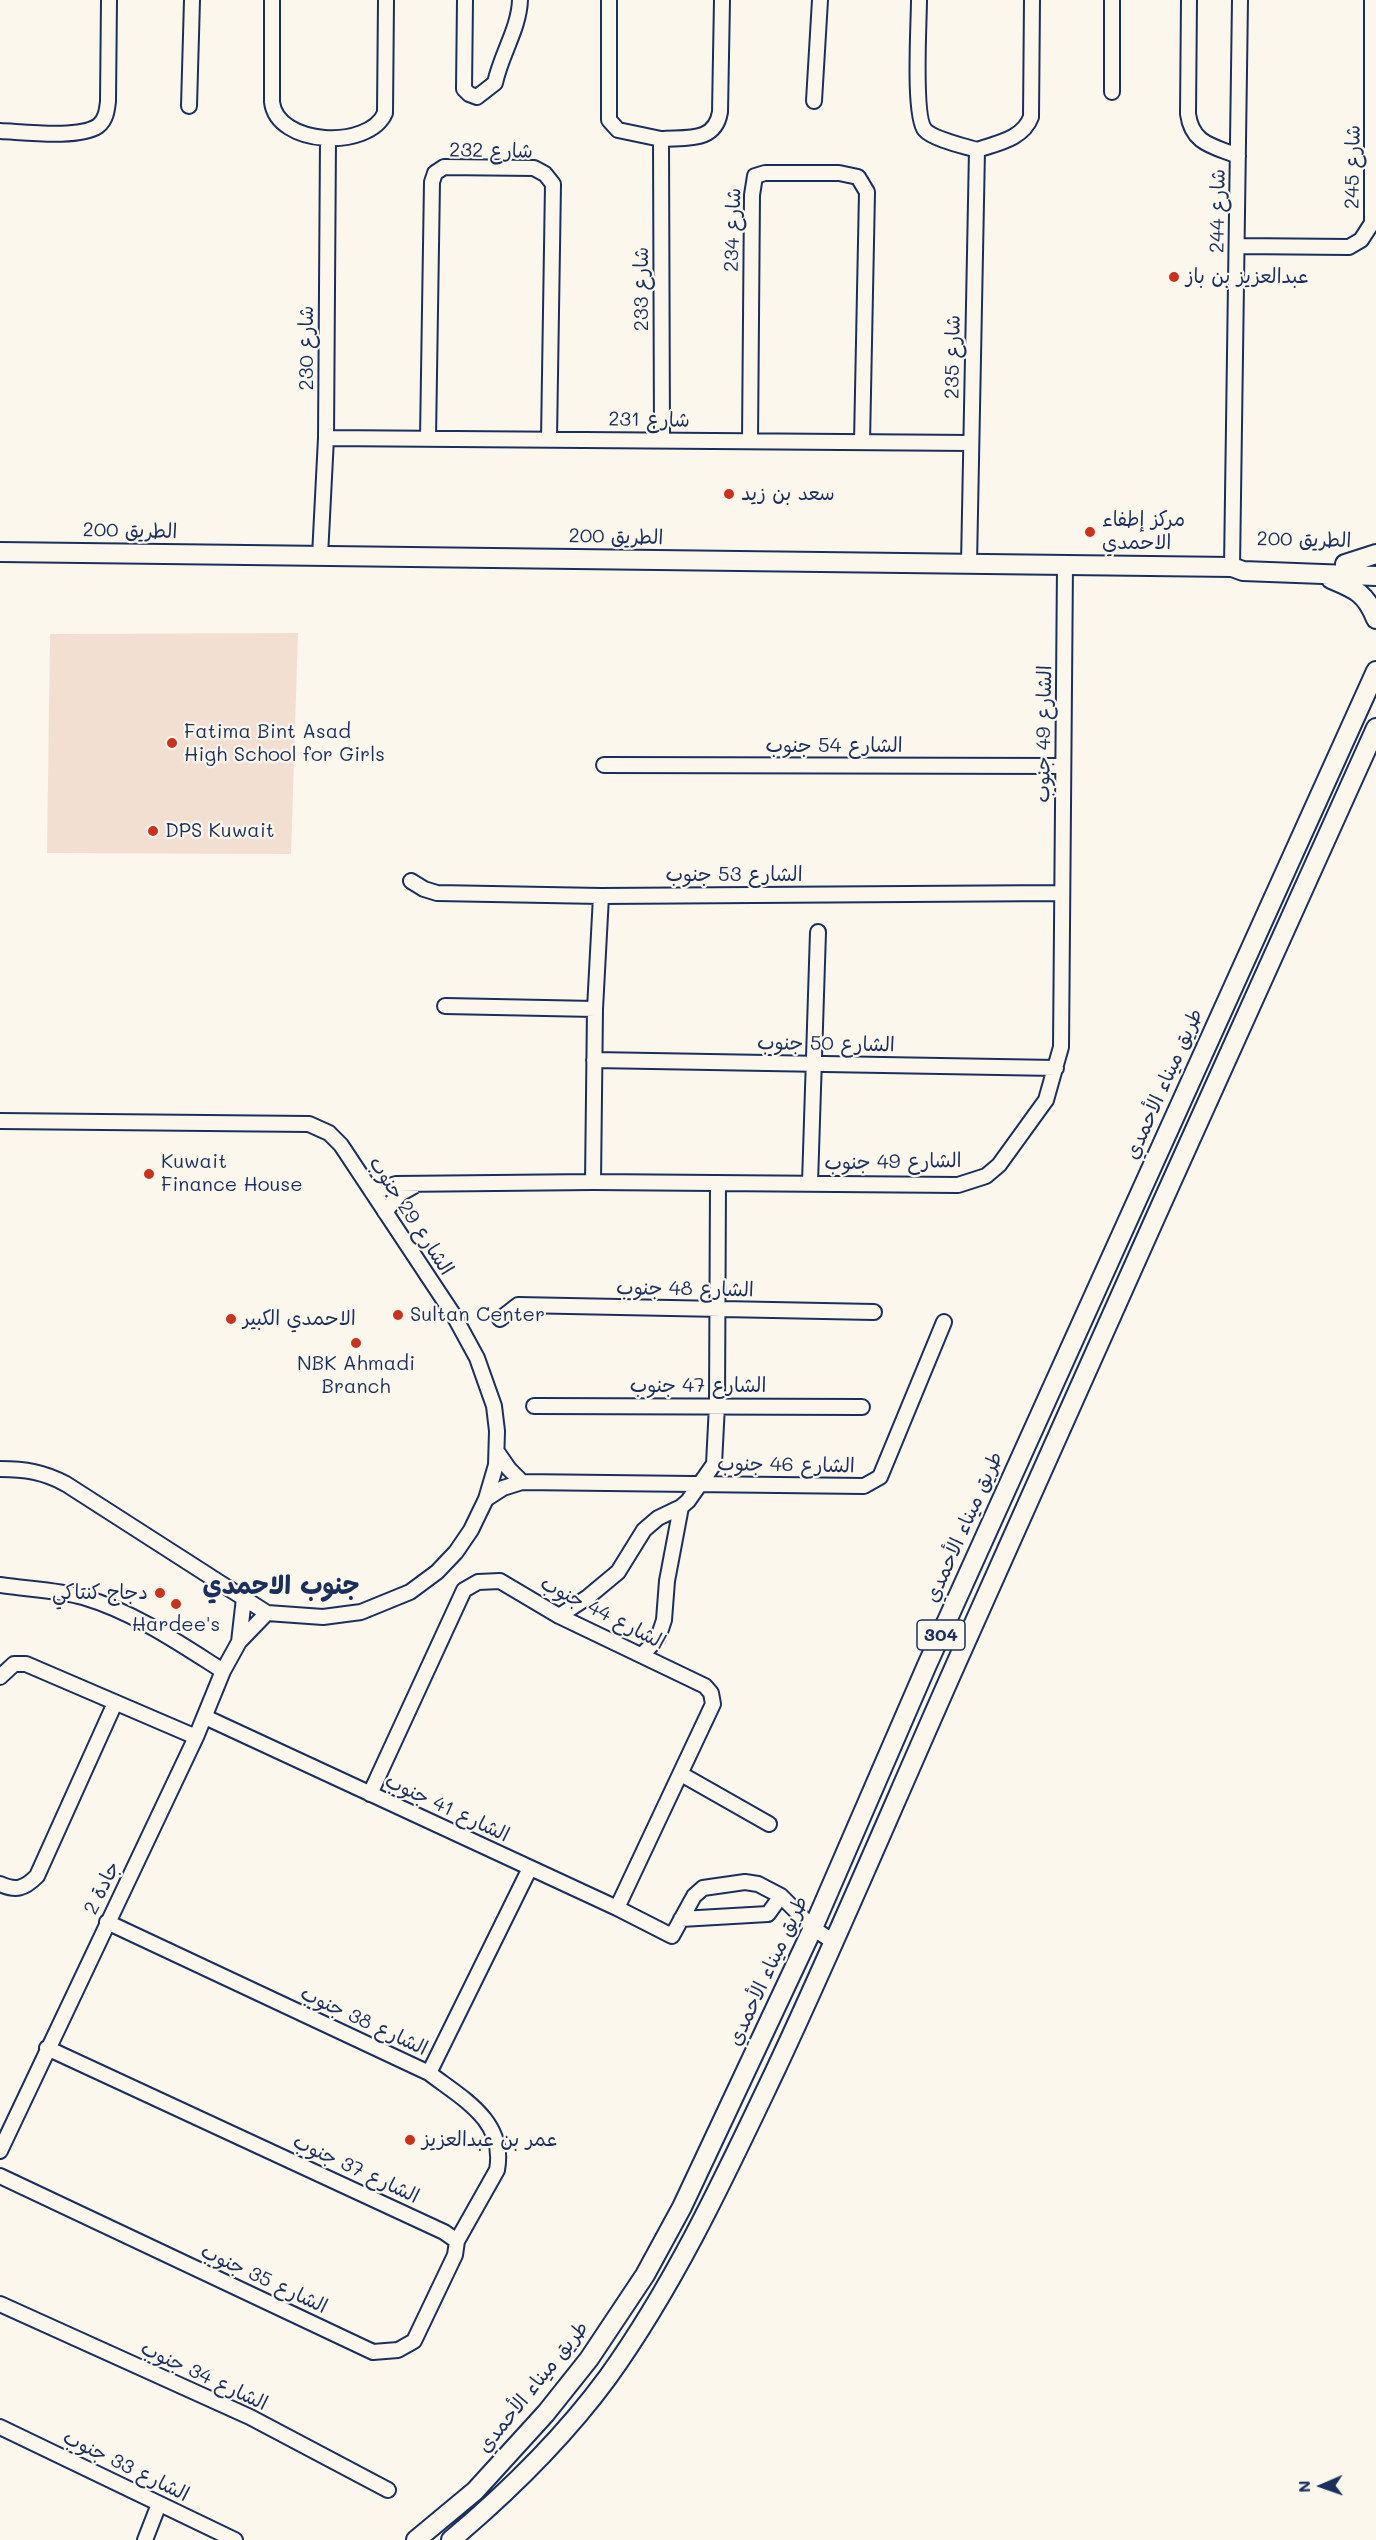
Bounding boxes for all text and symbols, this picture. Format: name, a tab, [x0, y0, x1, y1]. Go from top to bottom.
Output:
street label: شارع 245	[1340, 125, 1366, 209]
street label: شارع 232	[449, 138, 533, 164]
street label: شارع 244	[1205, 169, 1231, 253]
street label: شارع 234	[720, 187, 746, 273]
street label: شارع 233	[630, 247, 654, 331]
place label: عبدالعزيز بن باز	[1186, 265, 1309, 289]
marker: عبدالعزيز بن باز	[1167, 270, 1181, 284]
street label: شارع 230	[295, 306, 319, 390]
street label: شارع 235	[940, 315, 966, 399]
street label: شارع 231	[608, 407, 690, 433]
place label: سعد بن زيد	[741, 482, 835, 506]
marker: سعد بن زيد	[722, 487, 736, 501]
place label: مركز إطفاء الاحمدي	[1102, 508, 1185, 555]
street label: الطريق 200	[82, 518, 178, 544]
street label: الطريق 200	[568, 524, 664, 550]
marker: مركز إطفاء الاحمدي	[1083, 525, 1097, 539]
street label: الطريق 200	[1256, 527, 1352, 553]
street label: الشارع 49 جنوب	[1031, 665, 1057, 803]
place label: Fatima Bint Asad High School for Girls	[184, 720, 385, 767]
street label: الشارع 54 جنوب	[765, 734, 903, 758]
marker: Fatima Bint Asad High School for Girls	[165, 736, 179, 750]
place label: DPS Kuwait	[165, 819, 275, 843]
marker: DPS Kuwait	[146, 824, 160, 838]
street label: الشارع 53 جنوب	[665, 863, 803, 887]
street label: طريق ميناء الأحمدي	[1120, 1005, 1208, 1163]
street label: الشارع 50 جنوب	[757, 1031, 895, 1057]
street label: الشارع 49 جنوب	[824, 1149, 962, 1175]
place label: Kuwait Finance House	[161, 1150, 303, 1197]
street label: الشارع 29 جنوب	[364, 1152, 458, 1280]
marker: Kuwait Finance House	[142, 1167, 156, 1181]
street label: الشارع 48 جنوب	[616, 1276, 754, 1302]
place label: Sultan Center	[410, 1303, 545, 1327]
place label: الاحمدي الكبير	[243, 1307, 356, 1331]
marker: Sultan Center	[391, 1308, 405, 1322]
marker: الاحمدي الكبير	[224, 1312, 238, 1326]
marker: NBK Ahmadi Branch	[349, 1336, 363, 1350]
place label: NBK Ahmadi Branch	[297, 1352, 415, 1399]
street label: الشارع 47 جنوب	[630, 1374, 766, 1398]
street label: طريق ميناء الأحمدي	[920, 1448, 1008, 1606]
street label: الشارع 46 جنوب	[717, 1452, 855, 1478]
district label: جنوب الاحمدي	[202, 1570, 360, 1602]
street label: الشارع 44 جنوب	[536, 1571, 670, 1655]
place label: دجاج كنتاكي	[52, 1581, 148, 1605]
marker: دجاج كنتاكي	[153, 1586, 167, 1600]
marker: Hardee's	[169, 1597, 183, 1611]
place label: Hardee's	[132, 1613, 220, 1637]
road number: 304	[917, 1620, 965, 1650]
street label: الشارع 41 جنوب	[381, 1769, 513, 1847]
street label: جادة 2	[79, 1857, 125, 1919]
street label: طريق ميناء الأحمدي	[723, 1892, 813, 2050]
street label: الشارع 38 جنوب	[297, 1981, 431, 2061]
place label: عمر بن عبدالعزيز	[422, 2128, 557, 2152]
street label: الشارع 37 جنوب	[289, 2129, 423, 2209]
marker: عمر بن عبدالعزيز	[403, 2133, 417, 2147]
street label: الشارع 35 جنوب	[197, 2239, 331, 2319]
street label: طريق ميناء الأحمدي	[473, 2316, 593, 2458]
street label: الشارع 34 جنوب	[137, 2336, 271, 2416]
street label: الشارع 33 جنوب	[59, 2425, 193, 2507]
north arrow	[1292, 2456, 1352, 2516]
text: N	[1293, 2480, 1314, 2493]

